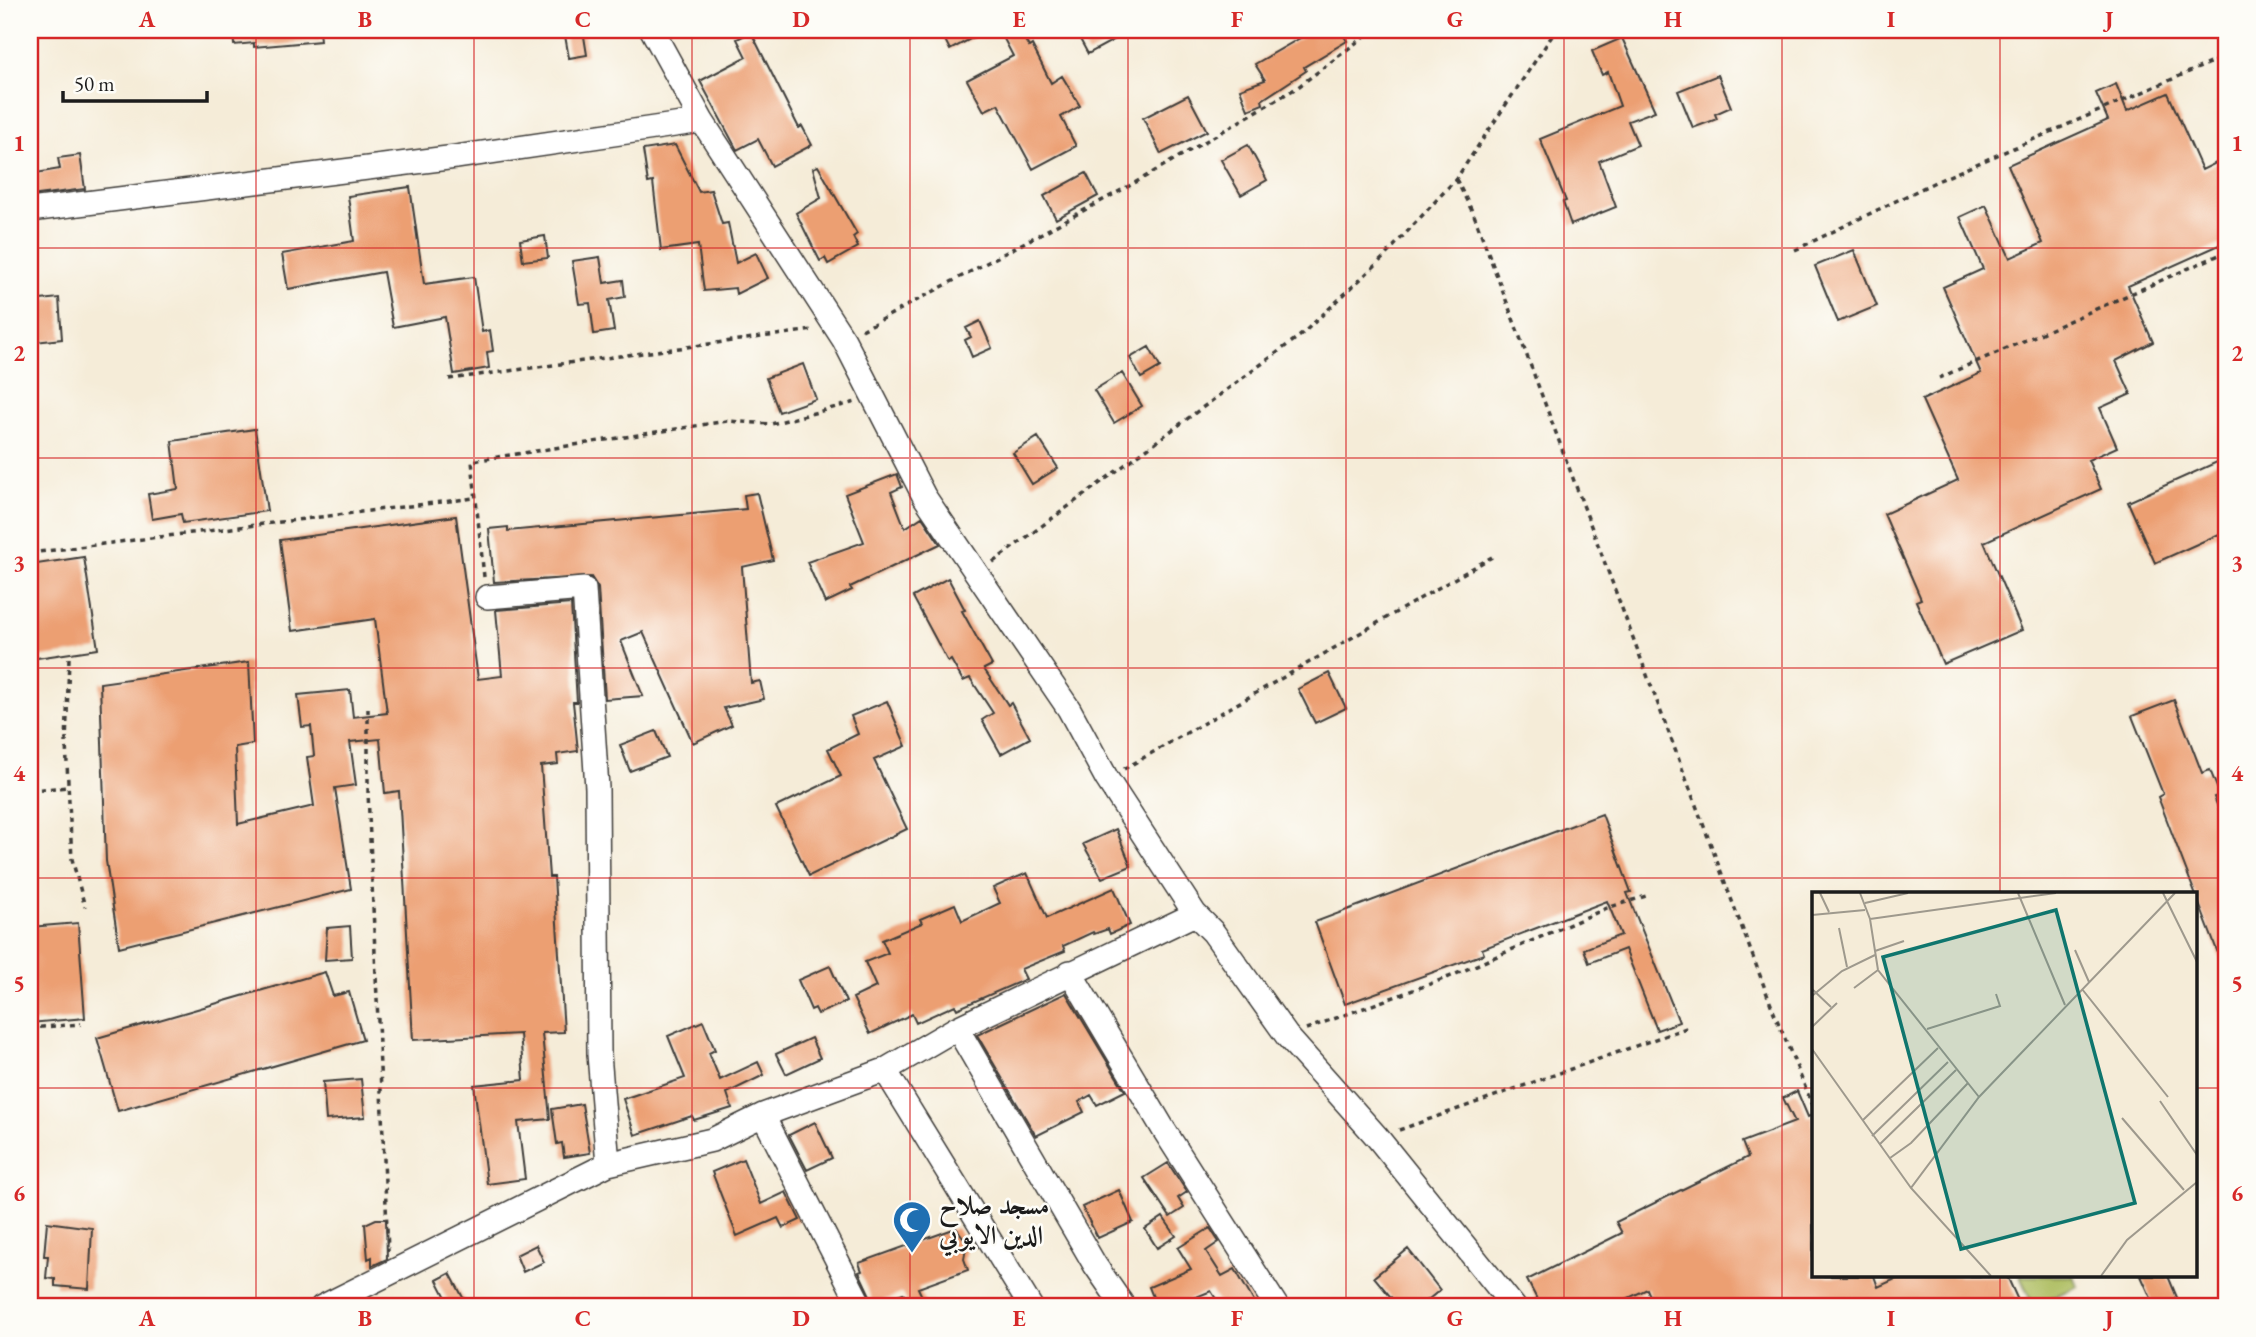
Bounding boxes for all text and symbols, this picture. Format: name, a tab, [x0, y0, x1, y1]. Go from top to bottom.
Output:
text: A	[138, 4, 156, 34]
text: B	[358, 4, 372, 34]
text: C	[575, 4, 591, 34]
text: D	[792, 4, 810, 34]
text: E	[1012, 4, 1026, 34]
text: F	[1231, 4, 1244, 34]
text: G	[1447, 4, 1463, 34]
text: H	[1664, 4, 1682, 34]
text: I	[1887, 4, 1895, 34]
text: J	[2103, 4, 2114, 34]
scale bar	[63, 60, 206, 104]
text: 50 m	[74, 70, 115, 97]
text: 1	[13, 128, 25, 158]
text: 1	[2231, 128, 2243, 158]
text: 2	[13, 338, 25, 368]
text: 2	[2231, 338, 2243, 368]
text: 3	[13, 548, 25, 578]
text: 3	[2231, 548, 2243, 578]
text: 4	[13, 758, 26, 788]
text: 4	[2231, 758, 2244, 788]
inset map	[1812, 892, 2196, 1278]
text: 5	[13, 968, 25, 998]
text: 5	[2231, 968, 2243, 998]
text: 6	[13, 1178, 25, 1208]
text: 6	[2231, 1178, 2243, 1208]
place label: مسجد صلاح الدين الايوبي	[938, 1188, 1049, 1257]
mosque icon: مسجد صلاح الدين الايوبي	[891, 1199, 933, 1254]
text: A	[138, 1303, 156, 1333]
text: B	[358, 1303, 372, 1333]
text: C	[575, 1303, 591, 1333]
text: D	[792, 1303, 810, 1333]
text: E	[1012, 1303, 1026, 1333]
text: F	[1231, 1303, 1244, 1333]
text: G	[1447, 1303, 1463, 1333]
text: H	[1664, 1303, 1682, 1333]
text: I	[1887, 1303, 1895, 1333]
text: J	[2103, 1303, 2114, 1333]

